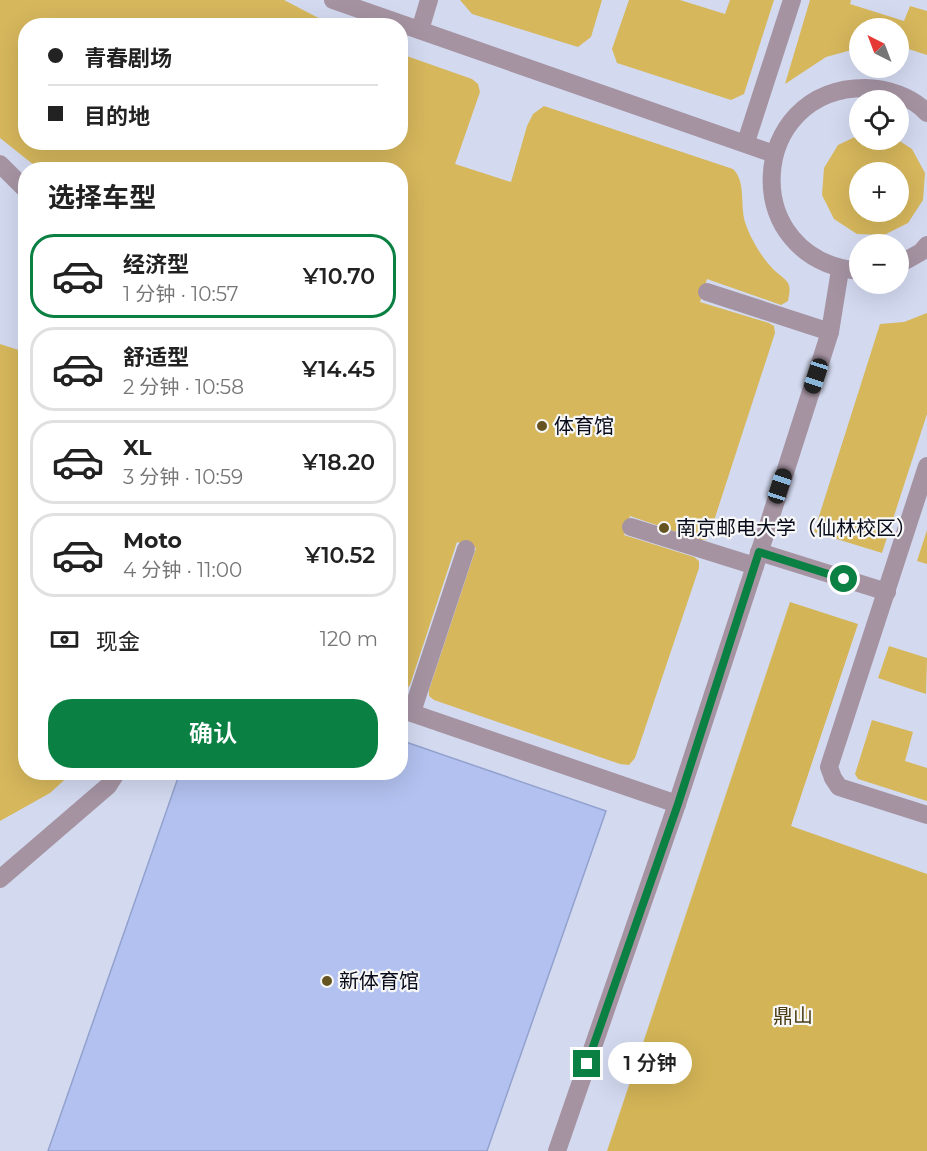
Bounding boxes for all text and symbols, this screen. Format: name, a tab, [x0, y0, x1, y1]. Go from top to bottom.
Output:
north arrow	[849, 18, 909, 78]
map controls	[849, 18, 909, 294]
text: 青春剧场	[84, 45, 172, 72]
button: locate	[849, 90, 909, 150]
text: 目的地	[84, 103, 150, 130]
button: +	[849, 162, 909, 222]
text: 选择车型	[48, 181, 156, 214]
button: −	[849, 234, 909, 294]
icon: car	[51, 249, 105, 303]
text: 经济型	[123, 251, 189, 278]
text: ¥10.70	[303, 263, 375, 290]
text: 1 分钟 · 10:57	[123, 282, 239, 306]
icon: car	[51, 342, 105, 396]
text: 舒适型	[123, 344, 189, 371]
text: ¥14.45	[302, 356, 375, 383]
car	[802, 356, 830, 396]
text: 2 分钟 · 10:58	[123, 375, 244, 399]
place label: 体育馆	[554, 414, 614, 438]
marker: 体育馆	[535, 419, 549, 433]
text: XL	[123, 434, 152, 461]
icon: car	[51, 435, 105, 489]
text: ¥18.20	[302, 449, 375, 476]
text: 3 分钟 · 10:59	[123, 465, 243, 489]
car	[766, 466, 794, 506]
place label: 南京邮电大学（仙林校区）	[676, 516, 916, 540]
marker: 南京邮电大学（仙林校区）	[657, 521, 671, 535]
text: Moto	[123, 527, 182, 554]
icon: car	[51, 528, 105, 582]
text: ¥10.52	[305, 542, 375, 569]
text: 4 分钟 · 11:00	[123, 558, 242, 582]
route start	[830, 565, 857, 592]
icon: cash	[48, 623, 81, 656]
text: 120 m	[320, 627, 378, 651]
text: 现金	[96, 628, 140, 655]
button: 确认	[48, 699, 378, 768]
place label: 新体育馆	[339, 969, 419, 993]
marker: 新体育馆	[320, 974, 334, 988]
park label: 鼎山	[773, 1004, 813, 1028]
callout: 1 分钟	[608, 1043, 692, 1085]
route end	[573, 1050, 600, 1077]
text: 1 分钟	[623, 1051, 677, 1075]

